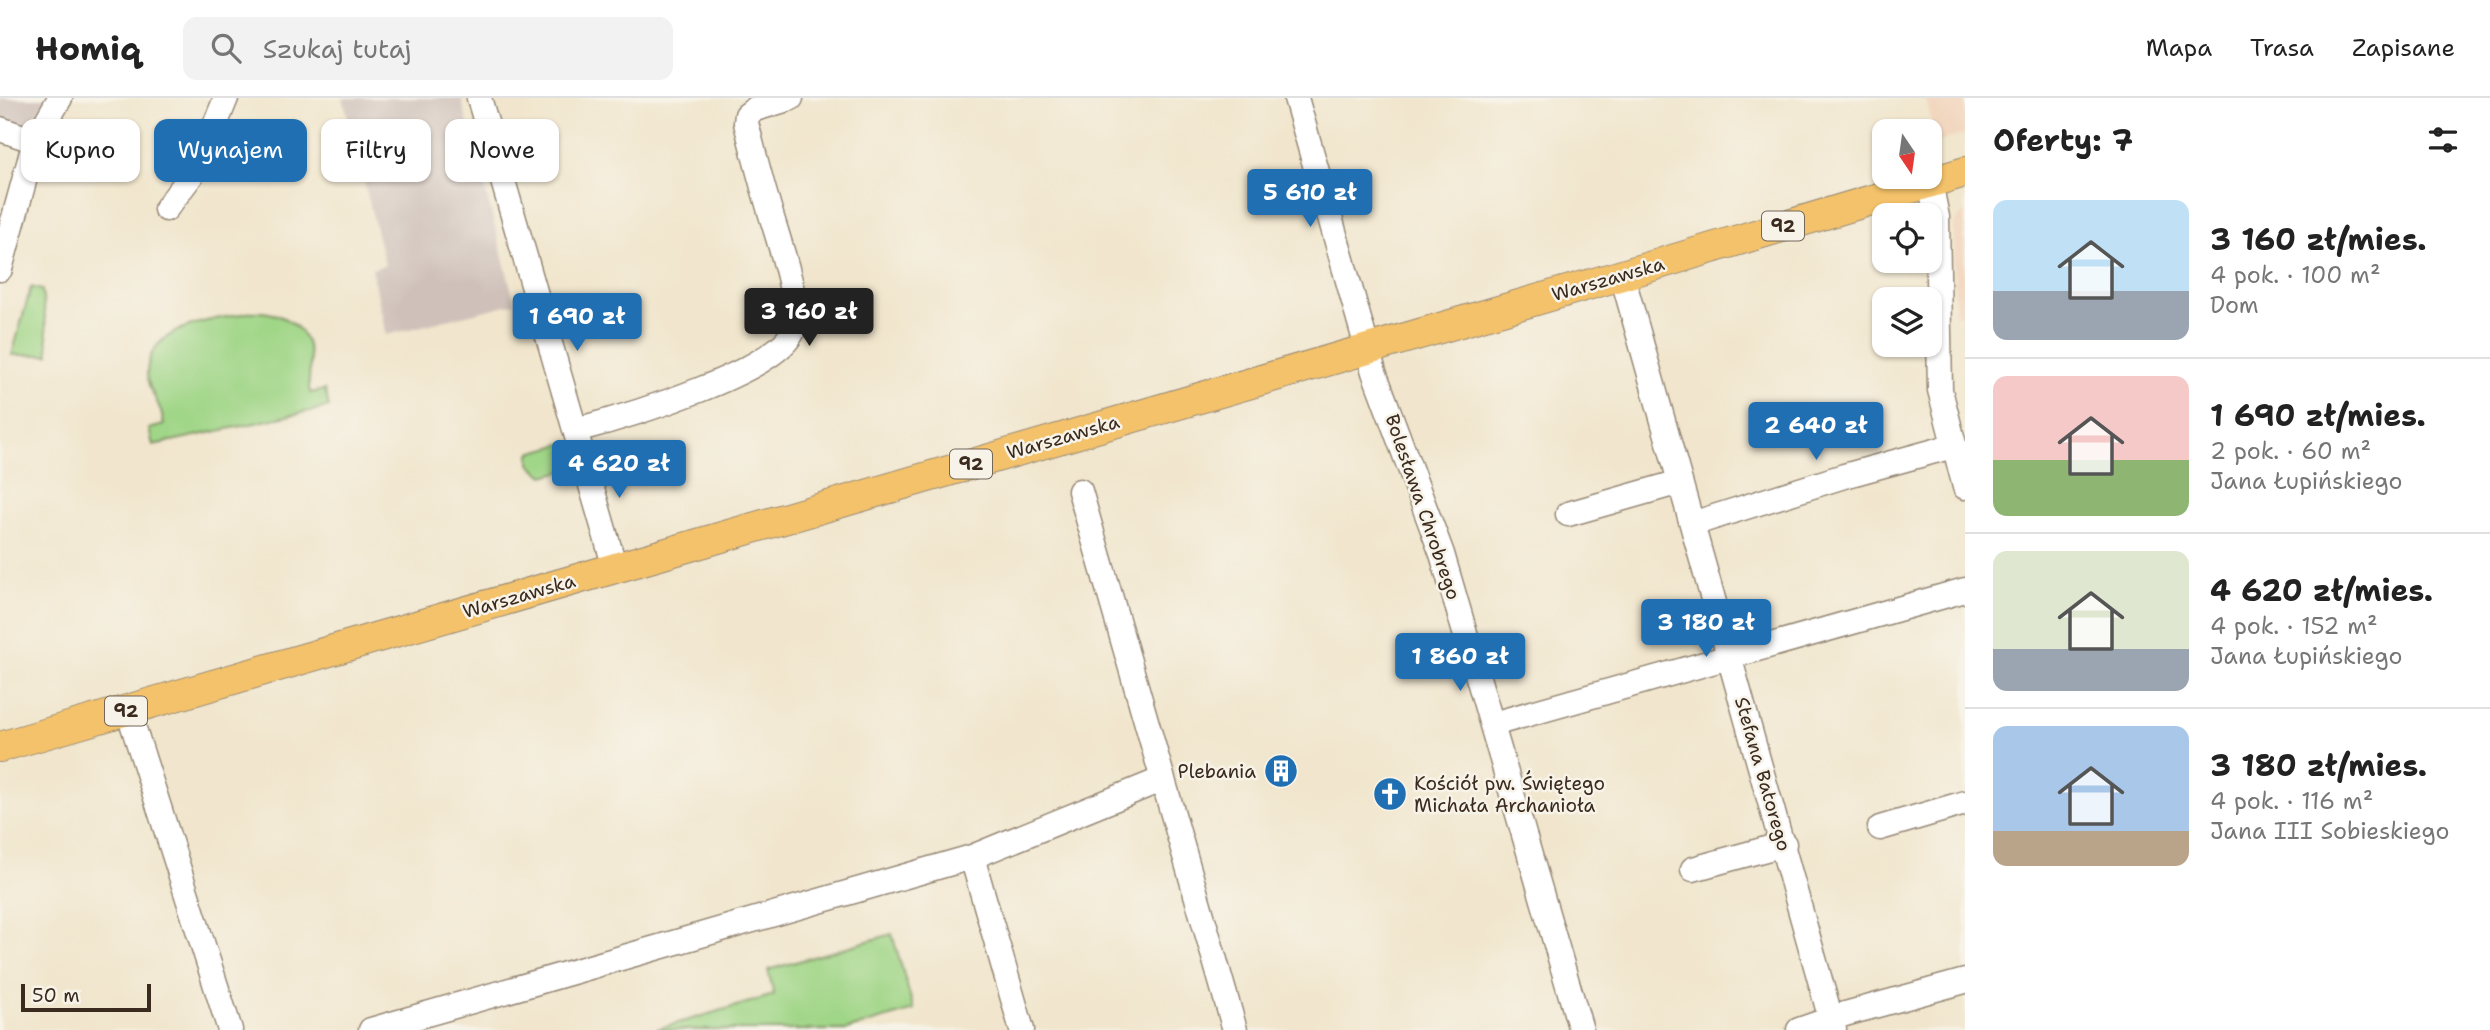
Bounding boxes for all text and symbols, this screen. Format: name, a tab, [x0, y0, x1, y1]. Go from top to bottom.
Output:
search box	[183, 17, 673, 80]
text: Homiq	[35, 26, 141, 71]
icon: search	[207, 29, 245, 67]
text: Szukaj tutaj	[263, 31, 412, 66]
text: Mapa	[2146, 32, 2212, 64]
text: Trasa	[2250, 32, 2314, 64]
text: Zapisane	[2352, 32, 2455, 64]
chip: Kupno	[21, 119, 140, 182]
chip: Wynajem	[154, 119, 307, 182]
chip: Filtry	[321, 119, 431, 182]
chip: Nowe	[445, 119, 559, 182]
north arrow	[1872, 119, 1942, 189]
map controls	[1872, 119, 1942, 357]
text: Oferty: 7	[1993, 120, 2133, 161]
icon: filters	[2424, 121, 2462, 159]
pin: 5 610 zł	[1238, 170, 1382, 229]
text: 5 610 zł	[1263, 177, 1357, 207]
button: locate	[1872, 203, 1942, 273]
road number: 92	[1762, 211, 1804, 240]
text: 3 160 zł/mies.	[2210, 219, 2427, 260]
icon: home	[2049, 228, 2133, 312]
street label: Warszawska	[1549, 251, 1667, 307]
text: 4 pok. · 100 m²	[2210, 260, 2381, 290]
button: layers	[1872, 287, 1942, 357]
pin: 3 160 zł	[737, 288, 881, 348]
text: Dom	[2210, 290, 2259, 320]
pin: 1 690 zł	[505, 294, 649, 353]
text: 3 160 zł	[760, 296, 858, 326]
text: 1 690 zł	[529, 301, 625, 331]
text: 1 690 zł/mies.	[2210, 395, 2426, 436]
pin: 2 640 zł	[1744, 402, 1888, 462]
icon: home	[2049, 404, 2133, 488]
street label: Warszawska	[1004, 409, 1122, 465]
text: 2 640 zł	[1764, 410, 1868, 440]
street label: Bolesława Chrobrego	[1379, 411, 1467, 603]
text: 2 pok. · 60 m²	[2210, 436, 2371, 466]
pin: 4 620 zł	[547, 440, 691, 500]
text: 4 620 zł	[568, 448, 670, 478]
road number: 92	[950, 450, 992, 478]
text: Jana Łupińskiego	[2210, 466, 2402, 496]
street label: Warszawska	[460, 568, 578, 624]
text: 4 620 zł/mies.	[2210, 570, 2433, 611]
icon: home	[2049, 579, 2133, 663]
pin: 3 180 zł	[1634, 600, 1778, 659]
text: 3 180 zł	[1657, 607, 1755, 637]
text: 4 pok. · 152 m²	[2210, 611, 2378, 641]
pin: 1 860 zł	[1388, 634, 1532, 693]
text: 1 860 zł	[1411, 641, 1509, 671]
text: Jana Łupińskiego	[2210, 641, 2402, 671]
street label: Stefana Batorego	[1729, 694, 1797, 854]
road number: 92	[105, 696, 147, 726]
text: 3 180 zł/mies.	[2210, 745, 2427, 786]
building icon: Plebania	[1262, 752, 1300, 790]
icon: home	[2049, 754, 2133, 838]
place label: Plebania	[1178, 759, 1256, 784]
place label: Kościół pw. Świętego Michała Archanioła	[1414, 770, 1605, 818]
church icon: Kościół pw. Świętego Michała Archanioła	[1371, 775, 1409, 813]
text: 4 pok. · 116 m²	[2210, 786, 2373, 816]
text: Jana III Sobieskiego	[2210, 816, 2449, 846]
scale bar	[21, 981, 150, 1013]
text: 50 m	[32, 983, 80, 1008]

